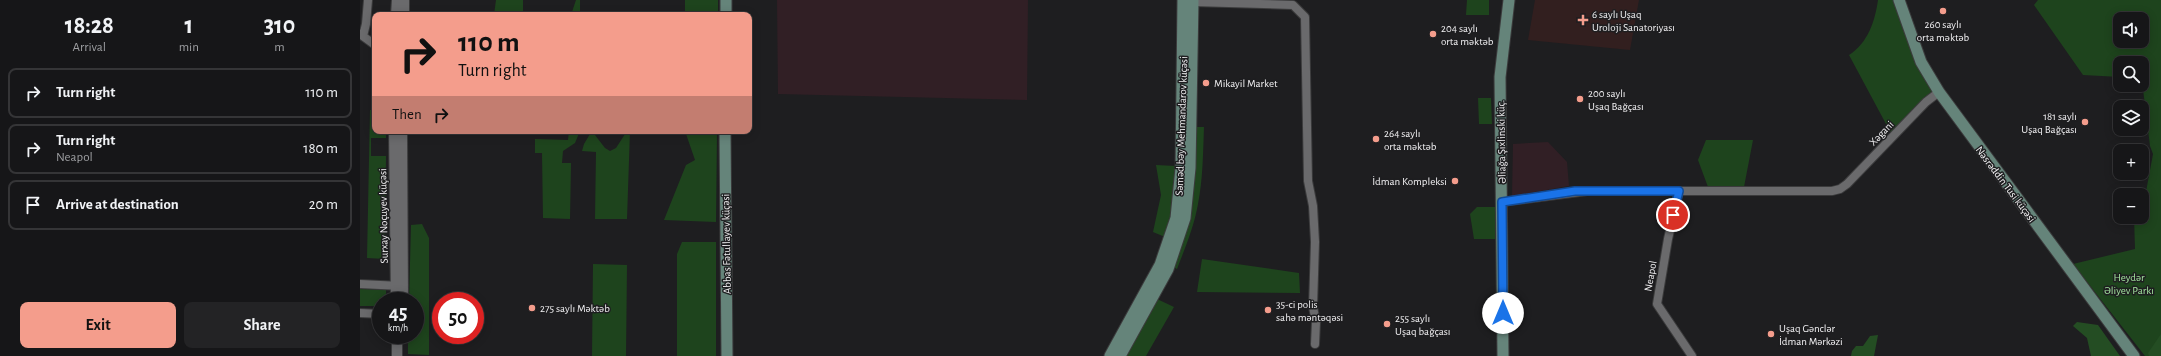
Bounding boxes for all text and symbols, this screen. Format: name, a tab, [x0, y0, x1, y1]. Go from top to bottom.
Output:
marker: 260 saylı orta məktəb	[1938, 6, 1948, 16]
place label: 6 saylı Uşaq Uroloji Sanatoriyası	[1592, 9, 1675, 33]
map controls	[2113, 12, 2149, 224]
button: sound	[2113, 12, 2149, 48]
text: 18:28	[65, 14, 114, 38]
text: 1	[184, 14, 193, 38]
text: 310	[264, 14, 295, 38]
marker: 6 saylı Uşaq Uroloji Sanatoriyası	[1577, 14, 1589, 26]
place label: 260 saylı orta məktəb	[1917, 19, 1970, 43]
place label: 204 saylı orta məktəb	[1441, 23, 1494, 47]
icon: right	[392, 28, 444, 80]
text: 110 m	[458, 29, 520, 57]
marker: 204 saylı orta məktəb	[1428, 29, 1438, 39]
text: Arrival	[73, 41, 106, 54]
text: min	[179, 41, 199, 54]
text: m	[274, 41, 285, 54]
street label: Səməd bəy Mehmandarov küçəsi	[1174, 56, 1189, 196]
button: search	[2113, 56, 2149, 92]
text: Turn right	[458, 62, 527, 80]
marker: Mikayil Market	[1201, 78, 1211, 88]
place label: Mikayil Market	[1214, 78, 1278, 89]
icon: right	[22, 82, 44, 104]
text: Turn right	[56, 85, 115, 100]
text: 110 m	[305, 85, 338, 100]
place label: 200 saylı Uşaq Bağçası	[1588, 88, 1644, 112]
marker: 200 saylı Uşaq Bağçası	[1575, 94, 1585, 104]
street label: Əliağa Şıxlinski küç.	[1495, 100, 1508, 184]
button: layers	[2113, 100, 2149, 136]
icon: right	[430, 104, 452, 126]
text: Then	[392, 107, 422, 122]
place label: 181 saylı Uşaq Bağçası	[2021, 111, 2077, 135]
marker: 181 saylı Uşaq Bağçası	[2080, 117, 2090, 127]
street label: Xəgani	[1867, 119, 1896, 148]
place label: 264 saylı orta məktəb	[1384, 128, 1437, 152]
text: Turn right	[56, 133, 115, 148]
marker: 264 saylı orta məktəb	[1371, 134, 1381, 144]
icon: right	[22, 138, 44, 160]
text: 180 m	[303, 141, 338, 156]
street label: Nəsrəddin Tusi küçəsi	[1974, 144, 2038, 224]
button: +	[2113, 144, 2149, 180]
text: Neapol	[56, 151, 93, 164]
street label: Surxay Noçuyev küçəsi	[377, 168, 390, 264]
place label: İdman Kompleksi	[1372, 176, 1447, 187]
marker: İdman Kompleksi	[1450, 176, 1460, 186]
button: −	[2113, 188, 2149, 224]
icon: arrive	[22, 194, 44, 216]
street label: Abbas Fətullayev küçəsi	[720, 194, 733, 294]
text: Arrive at destination	[56, 197, 179, 212]
text: 20 m	[309, 197, 338, 212]
pin	[1656, 198, 1690, 232]
icon: arrive	[1662, 204, 1684, 226]
street label: Neapol	[1642, 260, 1659, 292]
park label: Heydər Əliyev Parkı	[2104, 272, 2154, 296]
speed limit sign: 50	[432, 292, 484, 344]
position arrow	[1482, 292, 1524, 334]
place label: 35-ci polis sahə məntəqəsi	[1276, 299, 1343, 323]
button: Exit	[20, 302, 176, 348]
button: Share	[184, 302, 340, 348]
text: 45	[389, 303, 407, 323]
marker: 275 saylı Məktəb	[527, 303, 537, 313]
place label: 275 saylı Məktəb	[540, 303, 610, 314]
marker: 35-ci polis sahə məntəqəsi	[1263, 305, 1273, 315]
place label: 255 saylı Uşaq bağçası	[1395, 313, 1450, 337]
marker: 255 saylı Uşaq bağçası	[1382, 319, 1392, 329]
text: km/h	[388, 323, 408, 333]
place label: Uşaq Gənclər İdman Mərkəzi	[1779, 323, 1843, 347]
marker: Uşaq Gənclər İdman Mərkəzi	[1766, 329, 1776, 339]

